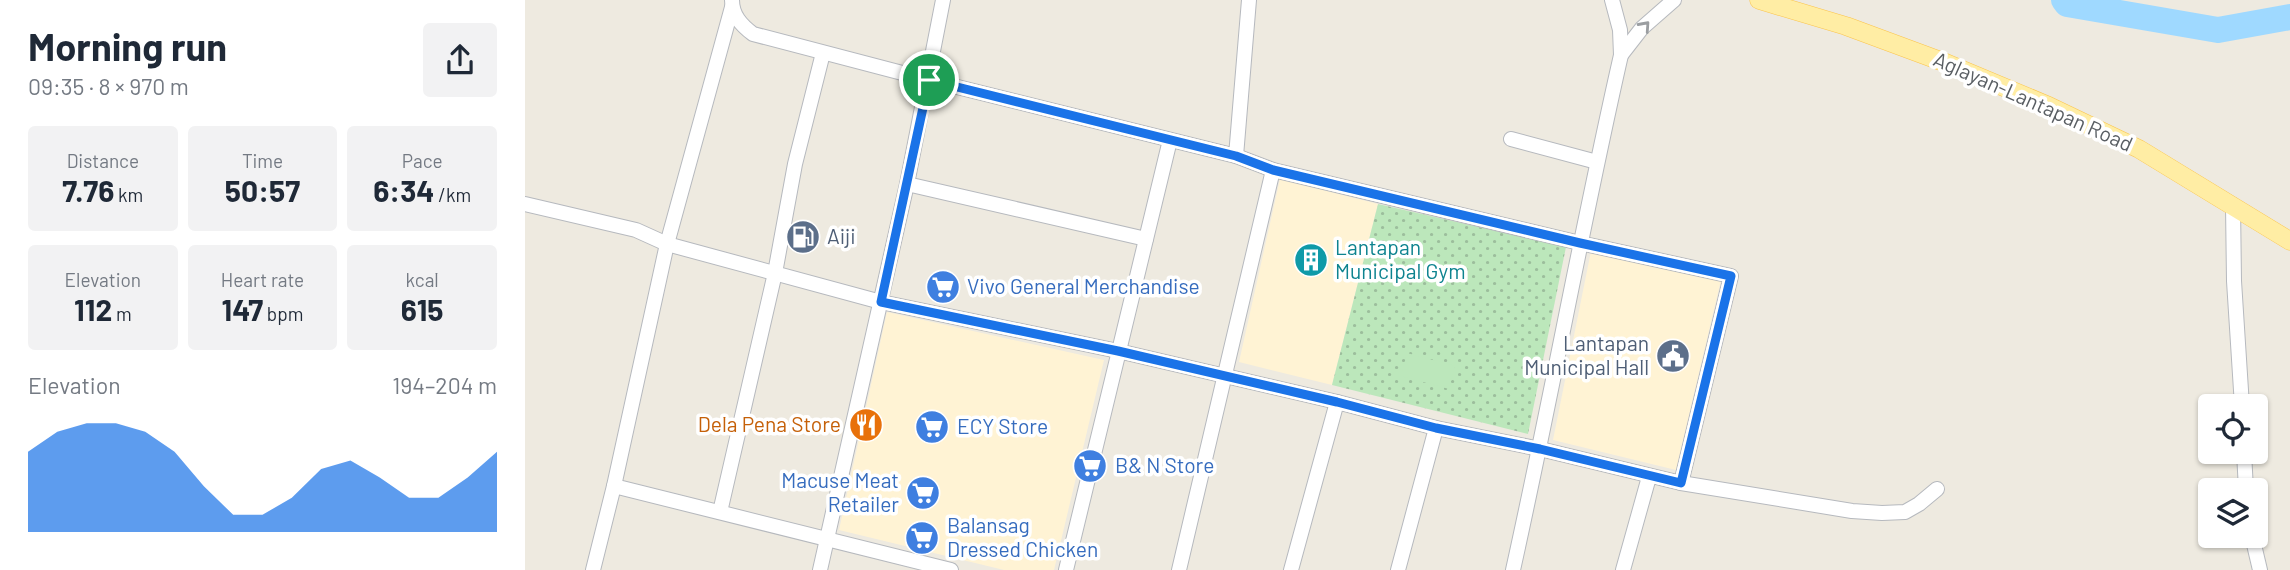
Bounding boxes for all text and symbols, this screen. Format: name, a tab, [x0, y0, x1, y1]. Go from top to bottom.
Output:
one-way arrow	[1637, 21, 1650, 34]
text: Morning run	[28, 23, 227, 69]
button: share	[423, 23, 497, 97]
street label: Aglayan-Lantapan Road	[1930, 45, 2137, 156]
pin	[899, 50, 959, 110]
icon: arrive	[910, 61, 948, 99]
text: 09:35 · 8 × 970 m	[28, 72, 189, 100]
text: Distance	[67, 149, 139, 172]
text: Time	[242, 149, 283, 172]
text: Pace	[402, 149, 443, 172]
text: 7.76	[62, 172, 114, 208]
text: 50:57	[225, 172, 300, 208]
text: 6:34	[373, 172, 435, 208]
text: km	[114, 183, 143, 206]
text: /km	[435, 183, 471, 206]
fuel station icon: Aiji	[784, 218, 822, 256]
place label: Aiji	[827, 223, 856, 248]
place label: Lantapan Municipal Gym	[1335, 234, 1466, 283]
building icon: Lantapan Municipal Gym	[1292, 241, 1330, 279]
text: Elevation	[65, 268, 141, 291]
text: Heart rate	[221, 268, 304, 291]
text: kcal	[406, 268, 439, 291]
supermarket icon: Vivo General Merchandise	[924, 268, 962, 306]
place label: Vivo General Merchandise	[967, 273, 1200, 298]
text: 112	[74, 291, 112, 327]
text: 147	[222, 291, 263, 327]
text: 615	[401, 291, 444, 327]
text: m	[112, 302, 132, 325]
text: bpm	[263, 302, 303, 325]
place label: Lantapan Municipal Hall	[1524, 330, 1649, 379]
public building icon: Lantapan Municipal Hall	[1654, 337, 1692, 375]
text: Elevation	[28, 371, 121, 399]
text: 194–204 m	[392, 371, 497, 399]
map controls	[2198, 394, 2268, 548]
button: locate	[2198, 394, 2268, 464]
restaurant icon: Dela Pena Store	[847, 406, 885, 444]
supermarket icon: ECY Store	[913, 408, 951, 446]
place label: Dela Pena Store	[698, 411, 841, 436]
place label: ECY Store	[957, 413, 1048, 438]
supermarket icon: B& N Store	[1071, 447, 1109, 485]
place label: B& N Store	[1115, 452, 1214, 477]
place label: Macuse Meat Retailer	[781, 467, 899, 516]
supermarket icon: Macuse Meat Retailer	[904, 474, 942, 512]
button: layers	[2198, 478, 2268, 548]
place label: Balansag Dressed Chicken	[947, 512, 1098, 561]
supermarket icon: Balansag Dressed Chicken	[903, 519, 941, 557]

